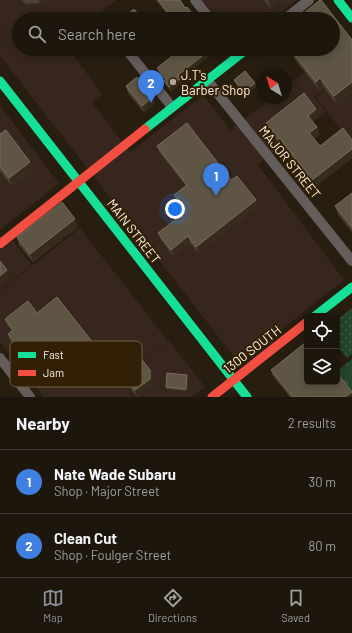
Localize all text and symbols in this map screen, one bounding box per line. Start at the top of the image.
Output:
search box [12,12,340,56]
icon: search [26,23,48,45]
text: Search here [58,25,136,43]
place label: J.T's Barber Shop [181,67,251,98]
north arrow [256,68,292,104]
pin: 2 [138,70,164,103]
marker: J.T's Barber Shop [168,77,178,87]
street label: MAJOR STREET [256,122,324,202]
pin: 1 [203,163,229,196]
street label: MAIN STREET [104,195,164,267]
your location [165,199,185,219]
map controls [304,313,340,385]
button: locate [304,313,340,349]
street label: 1300 SOUTH [220,322,284,376]
legend [10,341,142,387]
text: Fast [43,348,64,361]
button: layers [304,349,340,385]
text: Jam [43,366,64,379]
text: Nearby [16,413,70,433]
text: 2 results [288,415,336,431]
text: Nate Wade Subaru [54,465,176,483]
text: 1 [27,474,31,490]
text: 30 m [309,474,336,490]
text: Shop · Major Street [54,483,160,499]
text: Clean Cut [54,529,117,547]
text: 2 [25,538,33,554]
text: 80 m [309,538,336,554]
text: Shop · Foulger Street [54,547,171,563]
tab: Map [42,587,64,624]
tab: Directions [148,587,197,624]
tab: Saved [281,587,310,624]

